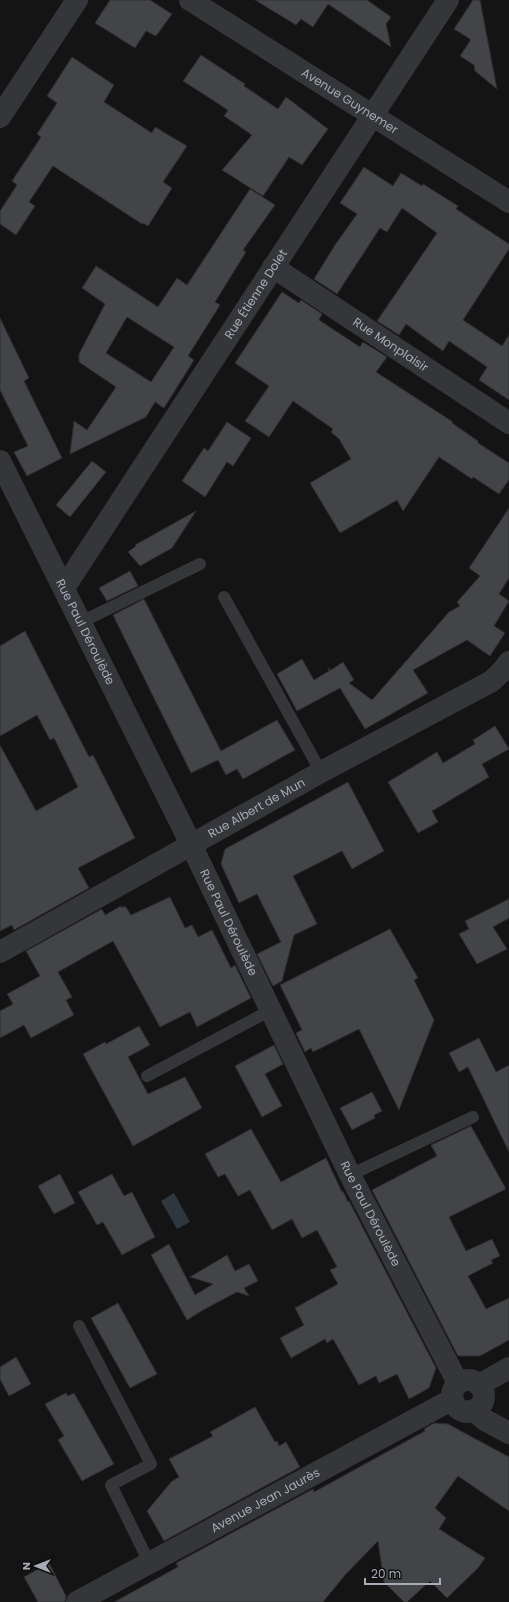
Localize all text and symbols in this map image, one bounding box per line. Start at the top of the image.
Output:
street label: Avenue Guynemer [298,64,402,138]
street label: Rue Étienne Dolet [220,246,291,342]
street label: Rue Monplaisir [350,313,432,376]
street label: Rue Paul Déroulède [52,576,119,688]
street label: Rue Albert de Mun [205,774,308,842]
street label: Rue Paul Déroulède [196,866,262,978]
street label: Rue Paul Déroulède [337,1158,405,1269]
street label: Avenue Jean Jaurès [208,1464,323,1536]
north arrow [16,1546,56,1586]
scale bar [365,1560,440,1586]
text: N [18,1562,34,1570]
text: 20 m [371,1565,401,1582]

